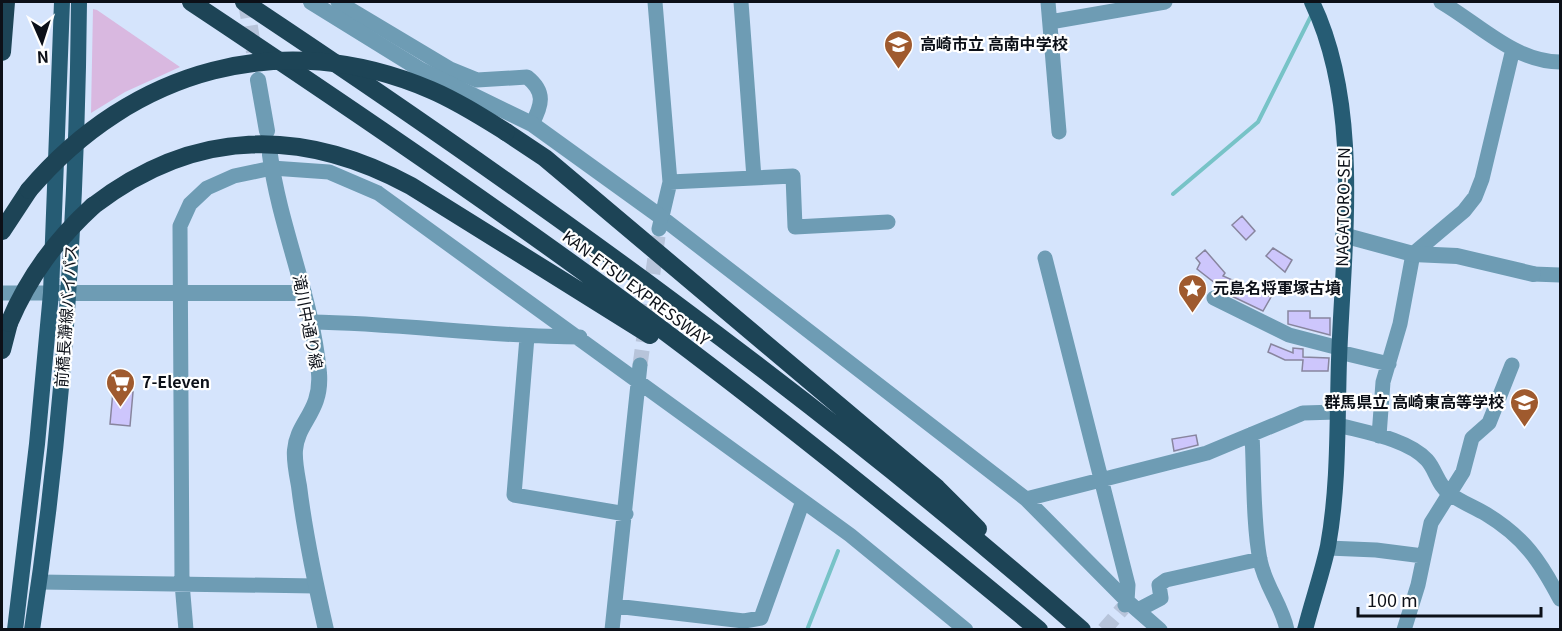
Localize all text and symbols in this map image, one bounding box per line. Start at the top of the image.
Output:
north arrow [12,12,72,72]
school or university icon: 高崎市立 高南中学校 [883,28,915,70]
place label: 高崎市立 高南中学校 [920,31,1068,55]
text: N [36,46,49,70]
street label: NAGATORO-SEN [1329,147,1355,267]
street label: KAN-ETSU EXPRESSWAY [558,224,716,351]
street label: 前橋長瀞線バイパス [48,243,82,388]
street label: 滝川中通り線 [288,272,330,371]
place icon: 元島名将軍塚古墳 [1176,272,1208,314]
place label: 元島名将軍塚古墳 [1213,275,1341,299]
supermarket icon: 7-Eleven [105,366,137,408]
place label: 7-Eleven [142,369,210,393]
school or university icon: 群馬県立 高崎東高等学校 [1509,386,1541,428]
place label: 群馬県立 高崎東高等学校 [1324,389,1504,413]
scale bar [1358,580,1541,618]
text: 100 m [1367,586,1418,612]

